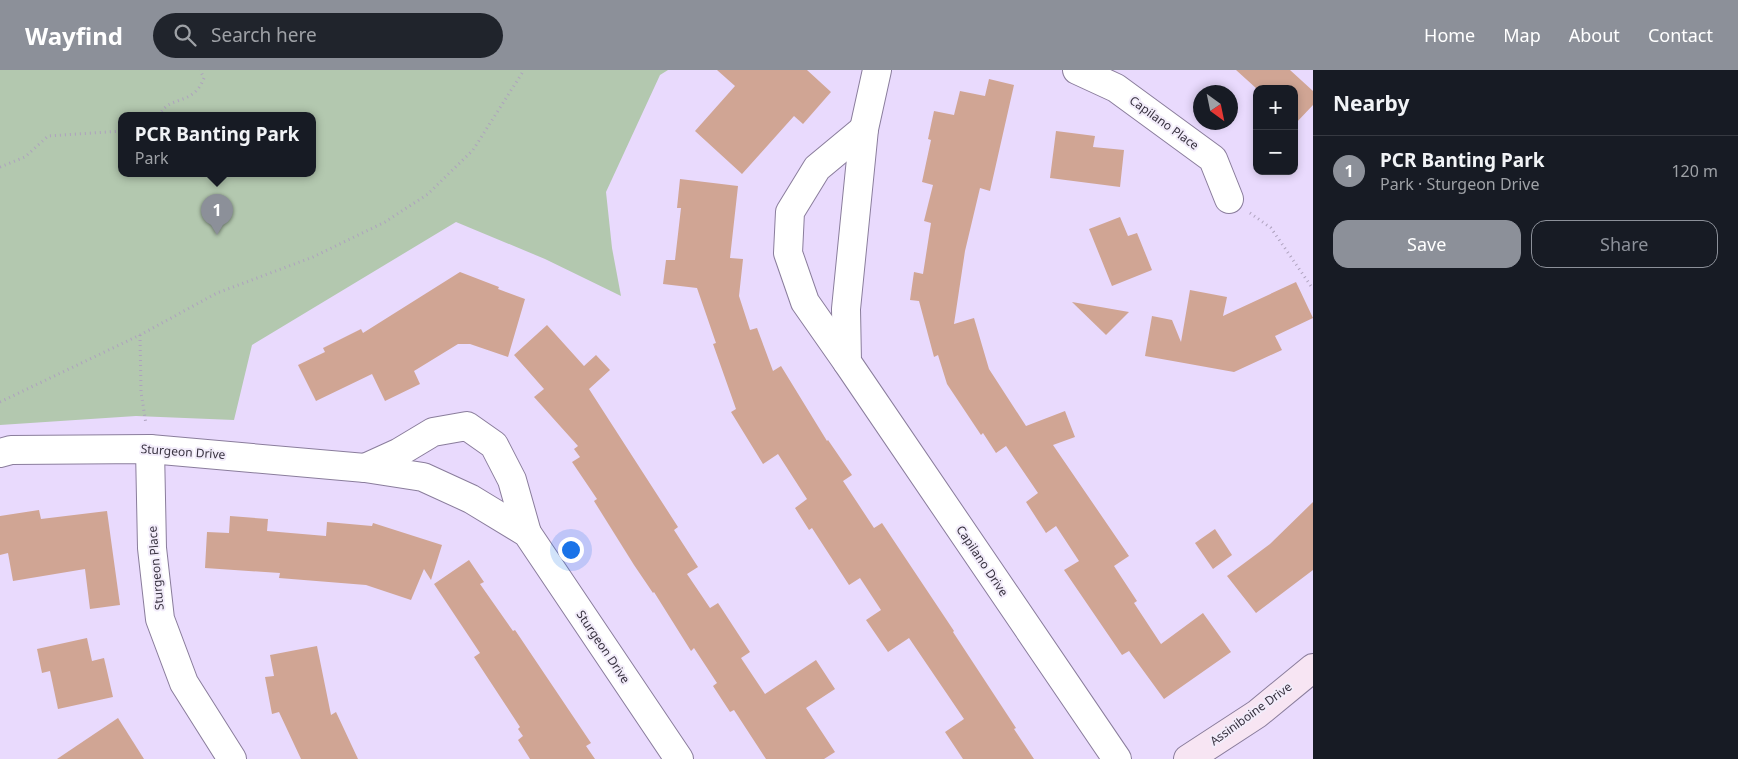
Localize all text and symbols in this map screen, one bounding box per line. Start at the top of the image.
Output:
search box [153,13,503,58]
text: Wayfind [25,19,123,52]
icon: search [171,21,199,49]
text: Search here [211,22,317,48]
text: Home [1424,23,1475,47]
text: Map [1503,23,1541,47]
text: About [1569,23,1620,47]
text: Contact [1648,23,1713,47]
north arrow [1193,85,1238,130]
map controls [1253,85,1298,175]
button: + [1253,85,1298,130]
text: Nearby [1333,89,1409,117]
street label: Capilano Place [1126,92,1203,154]
popup [118,112,316,177]
text: PCR Banting Park [135,121,299,147]
button: − [1253,130,1298,175]
text: Park [135,147,169,169]
text: PCR Banting Park [1380,147,1544,173]
text: 1 [1344,160,1354,182]
text: 120 m [1671,160,1718,182]
text: Park · Sturgeon Drive [1380,173,1539,195]
pin: 1 [201,194,233,235]
button: Save [1333,220,1521,268]
button: Share [1531,220,1718,268]
street label: Sturgeon Drive [140,440,226,463]
street label: Capilano Drive [952,522,1013,600]
street label: Sturgeon Place [143,525,168,611]
your location [558,537,584,563]
street label: Sturgeon Drive [573,607,634,687]
street label: Assiniboine Drive [1206,678,1295,749]

